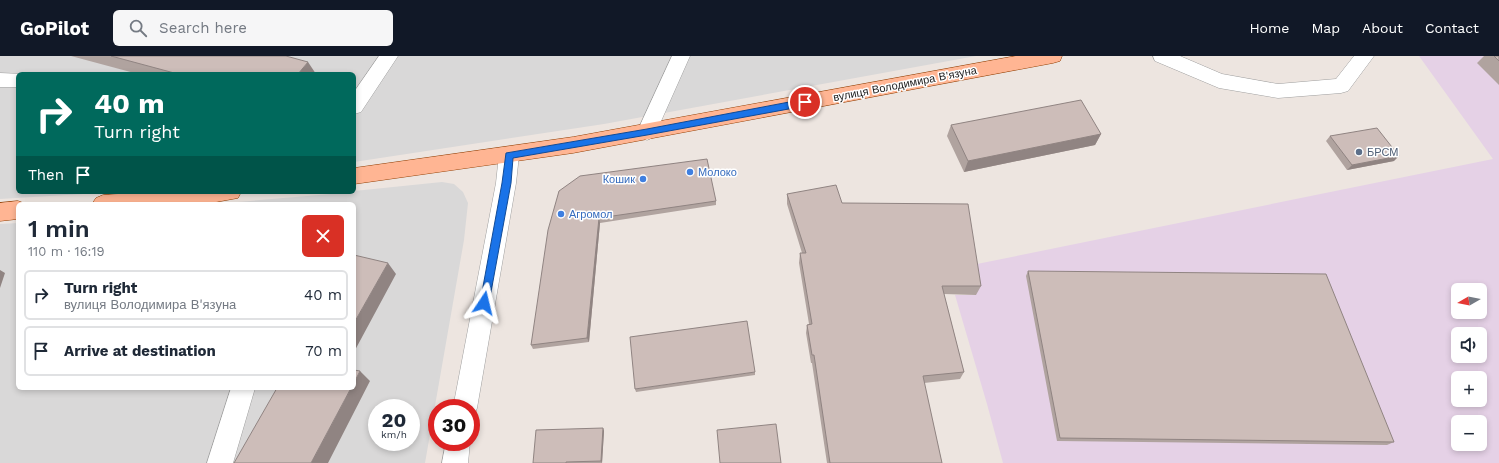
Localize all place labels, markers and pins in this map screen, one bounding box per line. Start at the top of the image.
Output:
pin [788,85,822,119]
place label: БРСМ [1367,146,1398,159]
marker: БРСМ [1354,147,1364,157]
place label: Молоко [698,166,737,179]
marker: Молоко [685,167,695,177]
place label: Кошик [603,173,635,186]
marker: Кошик [638,174,648,184]
place label: Агромол [569,208,612,221]
marker: Агромол [556,209,566,219]

